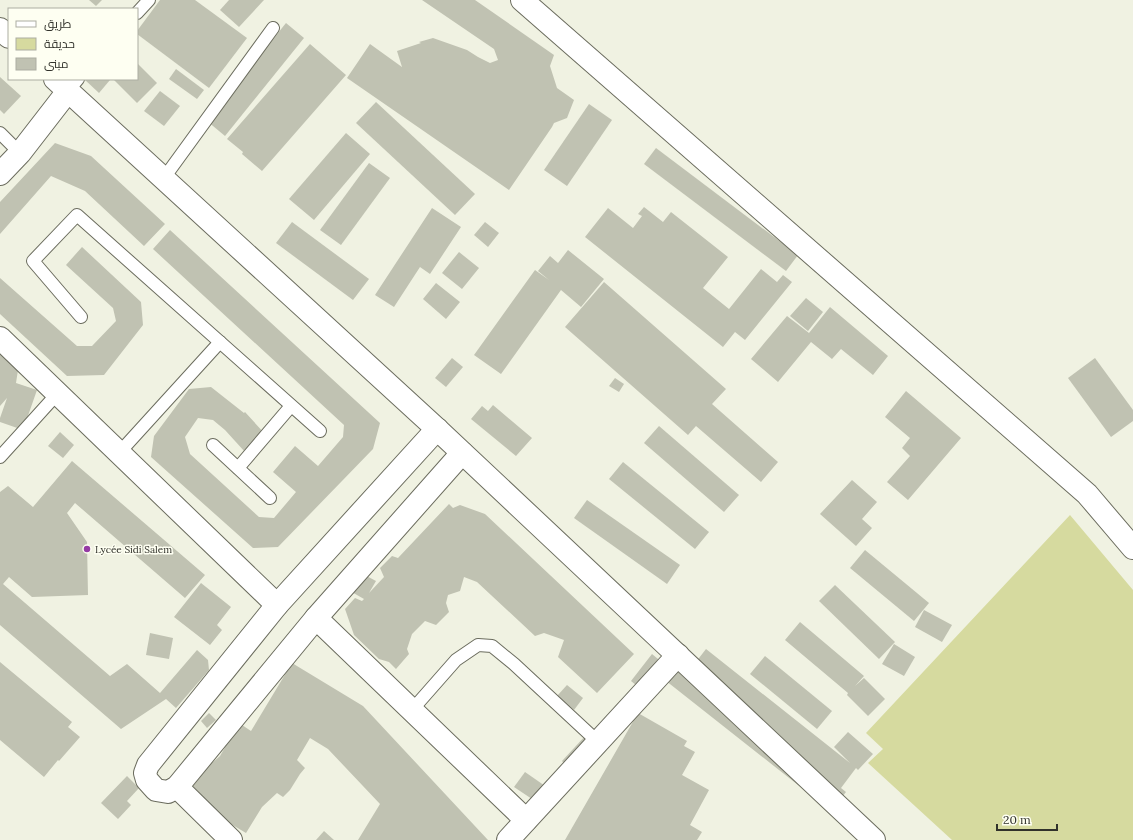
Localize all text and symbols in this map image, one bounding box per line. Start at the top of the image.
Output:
legend [8,8,138,80]
text: طريق [44,16,72,31]
text: حديقة [44,36,75,51]
text: مبنى [44,56,69,71]
place label: Lycée Sidi Salem [95,543,172,556]
marker: Lycée Sidi Salem [82,544,92,554]
scale bar [997,806,1057,832]
text: 20 m [1003,812,1031,827]

